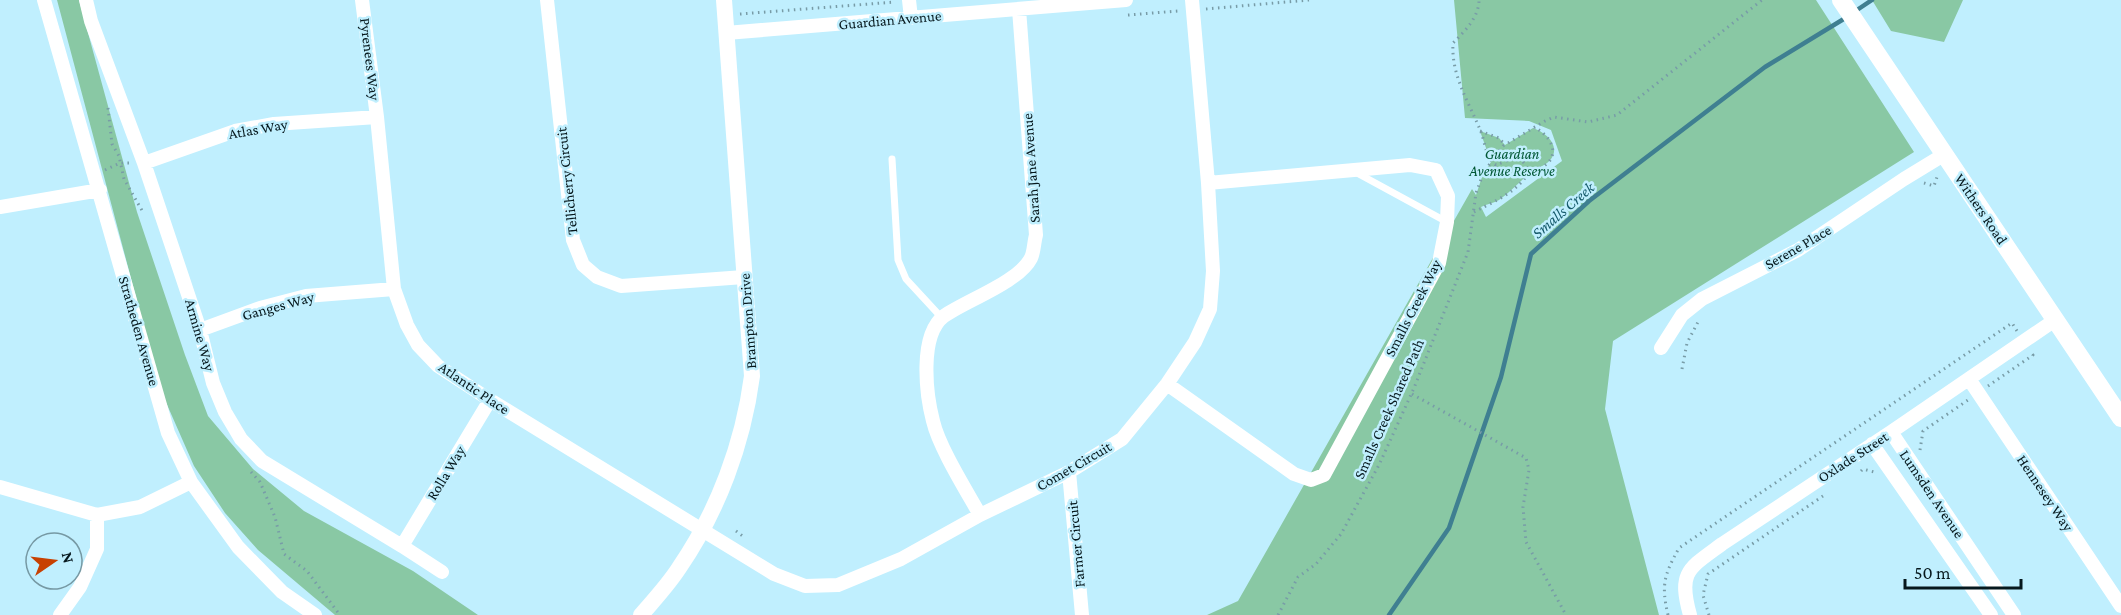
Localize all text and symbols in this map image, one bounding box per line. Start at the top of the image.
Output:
street label: Guardian Avenue [838,7,943,32]
street label: Pyrenees Way [356,17,383,101]
street label: Sarah Jane Avenue [1019,112,1044,223]
street label: Atlas Way [227,116,289,143]
street label: Tellicherry Circuit [553,125,582,236]
park label: Guardian Avenue Reserve [1468,146,1555,179]
street label: Withers Road [1952,171,2010,247]
water label: Smalls Creek [1529,178,1598,241]
street label: Serene Place [1762,221,1834,272]
street label: Smalls Creek Way [1382,257,1445,360]
street label: Brampton Drive [737,272,760,369]
street label: Stratheden Avenue [116,274,162,388]
street label: Ganges Way [240,289,316,324]
street label: Armine Way [181,297,218,373]
street label: Smalls Creek Shared Path [1351,337,1427,481]
street label: Atlantic Place [436,359,513,418]
street label: Oxlade Street [1815,428,1892,486]
street label: Comet Circuit [1034,438,1115,494]
street label: Rolla Way [424,443,469,503]
street label: Lumsden Avenue [1897,447,1968,541]
street label: Hennesey Way [2013,452,2076,535]
street label: Farmer Circuit [1064,499,1088,588]
north arrow [24,531,84,591]
text: N [59,550,78,565]
scale bar [1905,552,2020,590]
text: 50 m [1914,563,1951,583]

